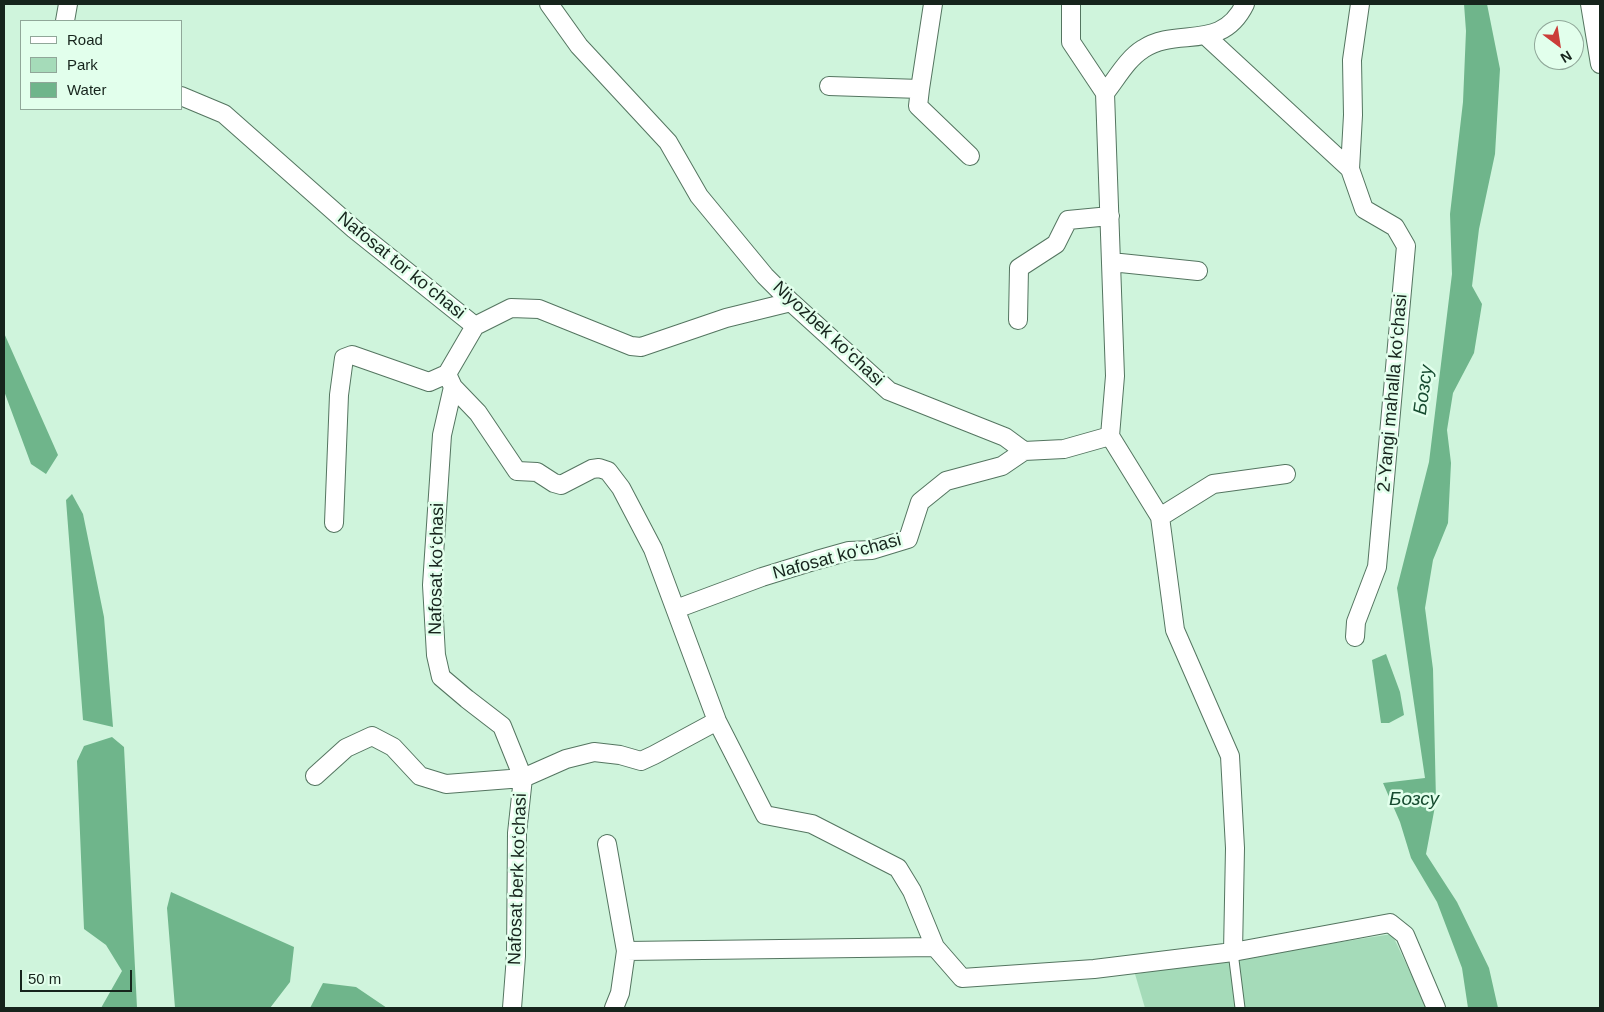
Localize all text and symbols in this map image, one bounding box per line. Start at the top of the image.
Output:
legend [20,20,182,110]
north arrow [1534,20,1584,70]
text: Road [67,31,103,48]
text: N [1558,48,1575,66]
text: Park [67,56,98,73]
text: Water [67,81,106,98]
street label: Nafosat tor ko‘chasi [333,208,469,324]
street label: Niyozbek ko‘chasi [768,277,888,391]
street label: 2-Yangi mahalla ko‘chasi [1374,293,1412,493]
water label: Бозсу [1409,364,1439,416]
street label: Nafosat ko‘chasi [425,503,449,635]
street label: Nafosat ko‘chasi [770,529,904,585]
water label: Бозсу [1389,789,1439,811]
street label: Nafosat berk ko‘chasi [504,793,532,965]
scale bar [22,960,135,992]
text: 50 m [28,970,61,987]

